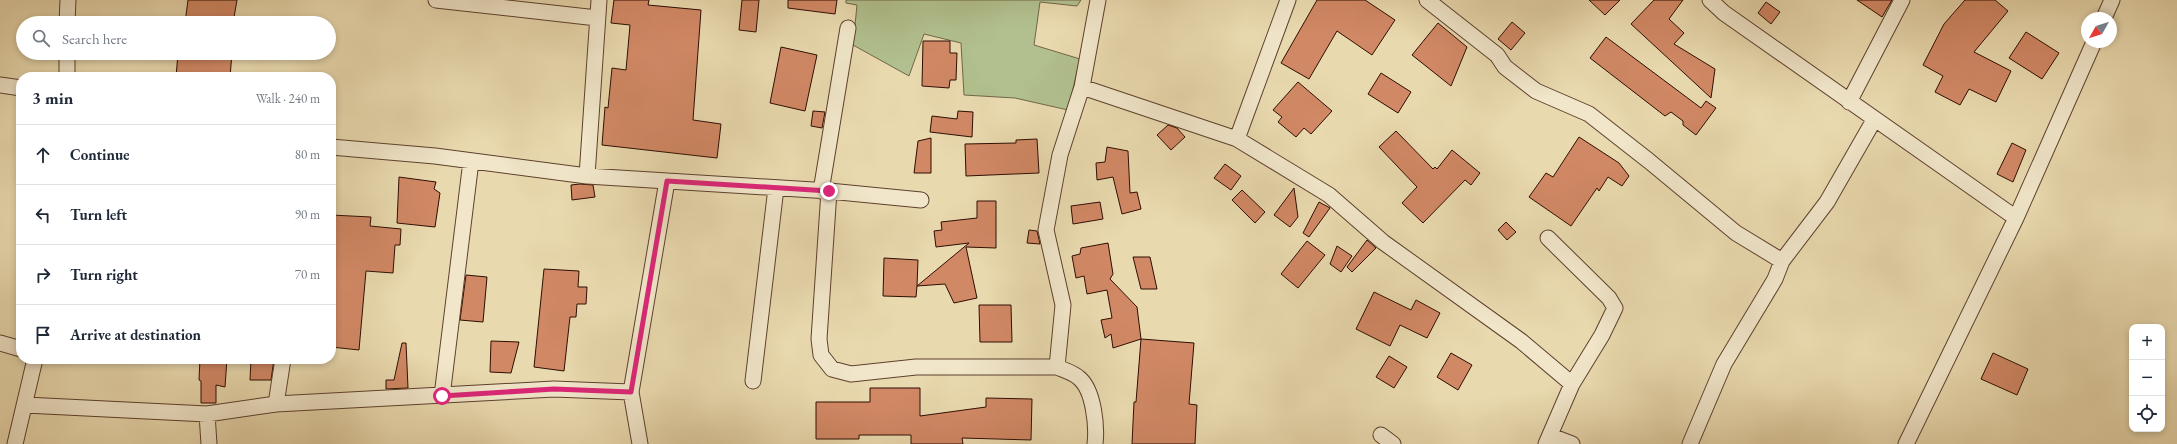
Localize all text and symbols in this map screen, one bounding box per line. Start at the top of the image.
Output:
north arrow [2081,12,2117,48]
search box [16,16,336,60]
icon: search [30,27,52,49]
text: Search here [62,29,127,48]
text: 3 min [32,87,73,109]
text: Walk · 240 m [256,90,320,107]
icon: ahead [32,144,54,166]
text: Continue [70,145,130,164]
text: 80 m [295,146,320,163]
route end [820,182,838,200]
icon: left [32,204,54,226]
text: Turn left [70,205,127,224]
text: 90 m [295,206,320,223]
icon: right [32,264,54,286]
text: Turn right [70,265,138,284]
text: 70 m [295,266,320,283]
icon: arrive [32,324,54,346]
map controls [2129,324,2165,432]
button: + [2129,324,2165,360]
text: Arrive at destination [70,325,201,344]
button: − [2129,360,2165,396]
route start [433,387,451,405]
button: locate [2129,396,2165,432]

